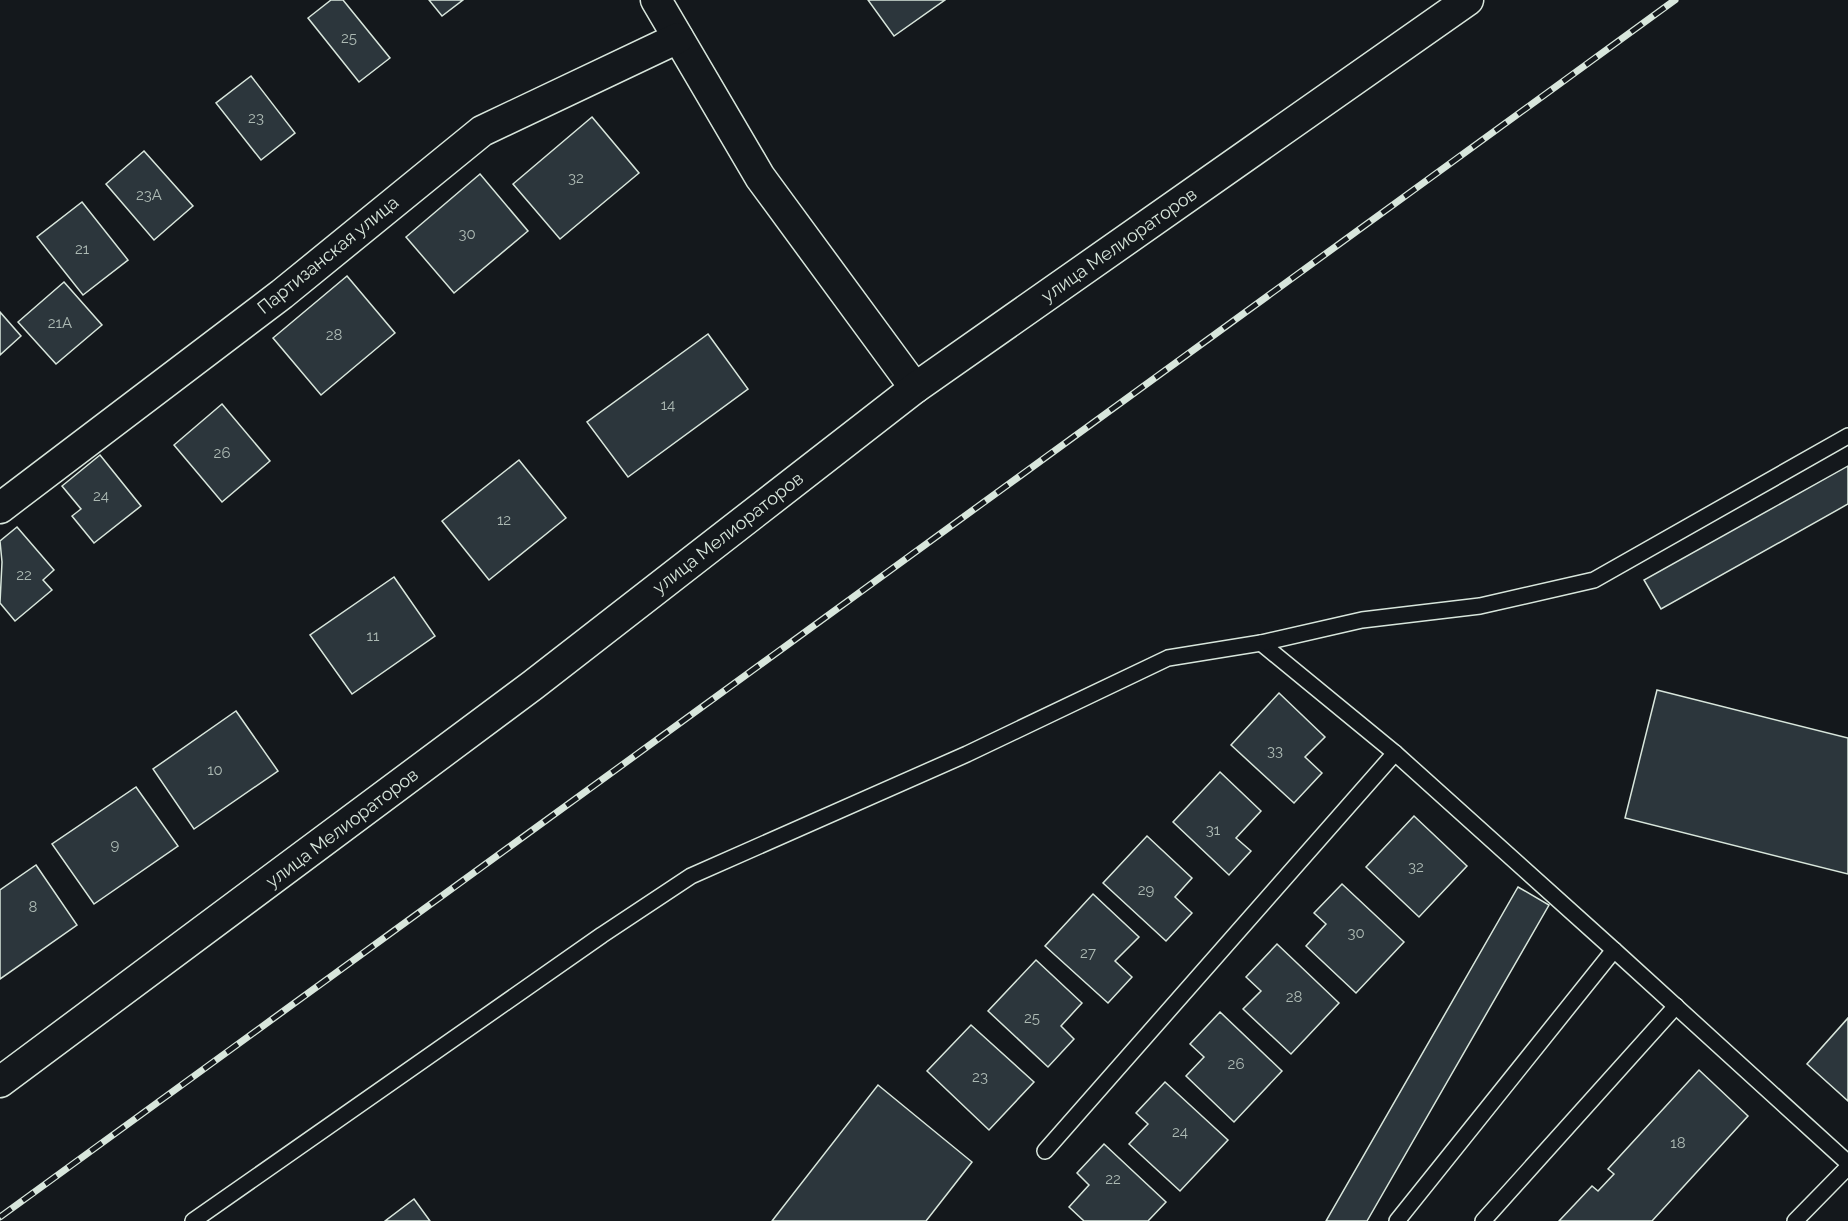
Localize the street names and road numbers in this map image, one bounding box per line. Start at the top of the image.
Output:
street label: улица Мелиораторов [1037,183,1200,306]
street label: Партизанская улица [253,191,402,318]
street label: улица Мелиораторов [648,467,807,598]
street label: улица Мелиораторов [262,764,422,892]

